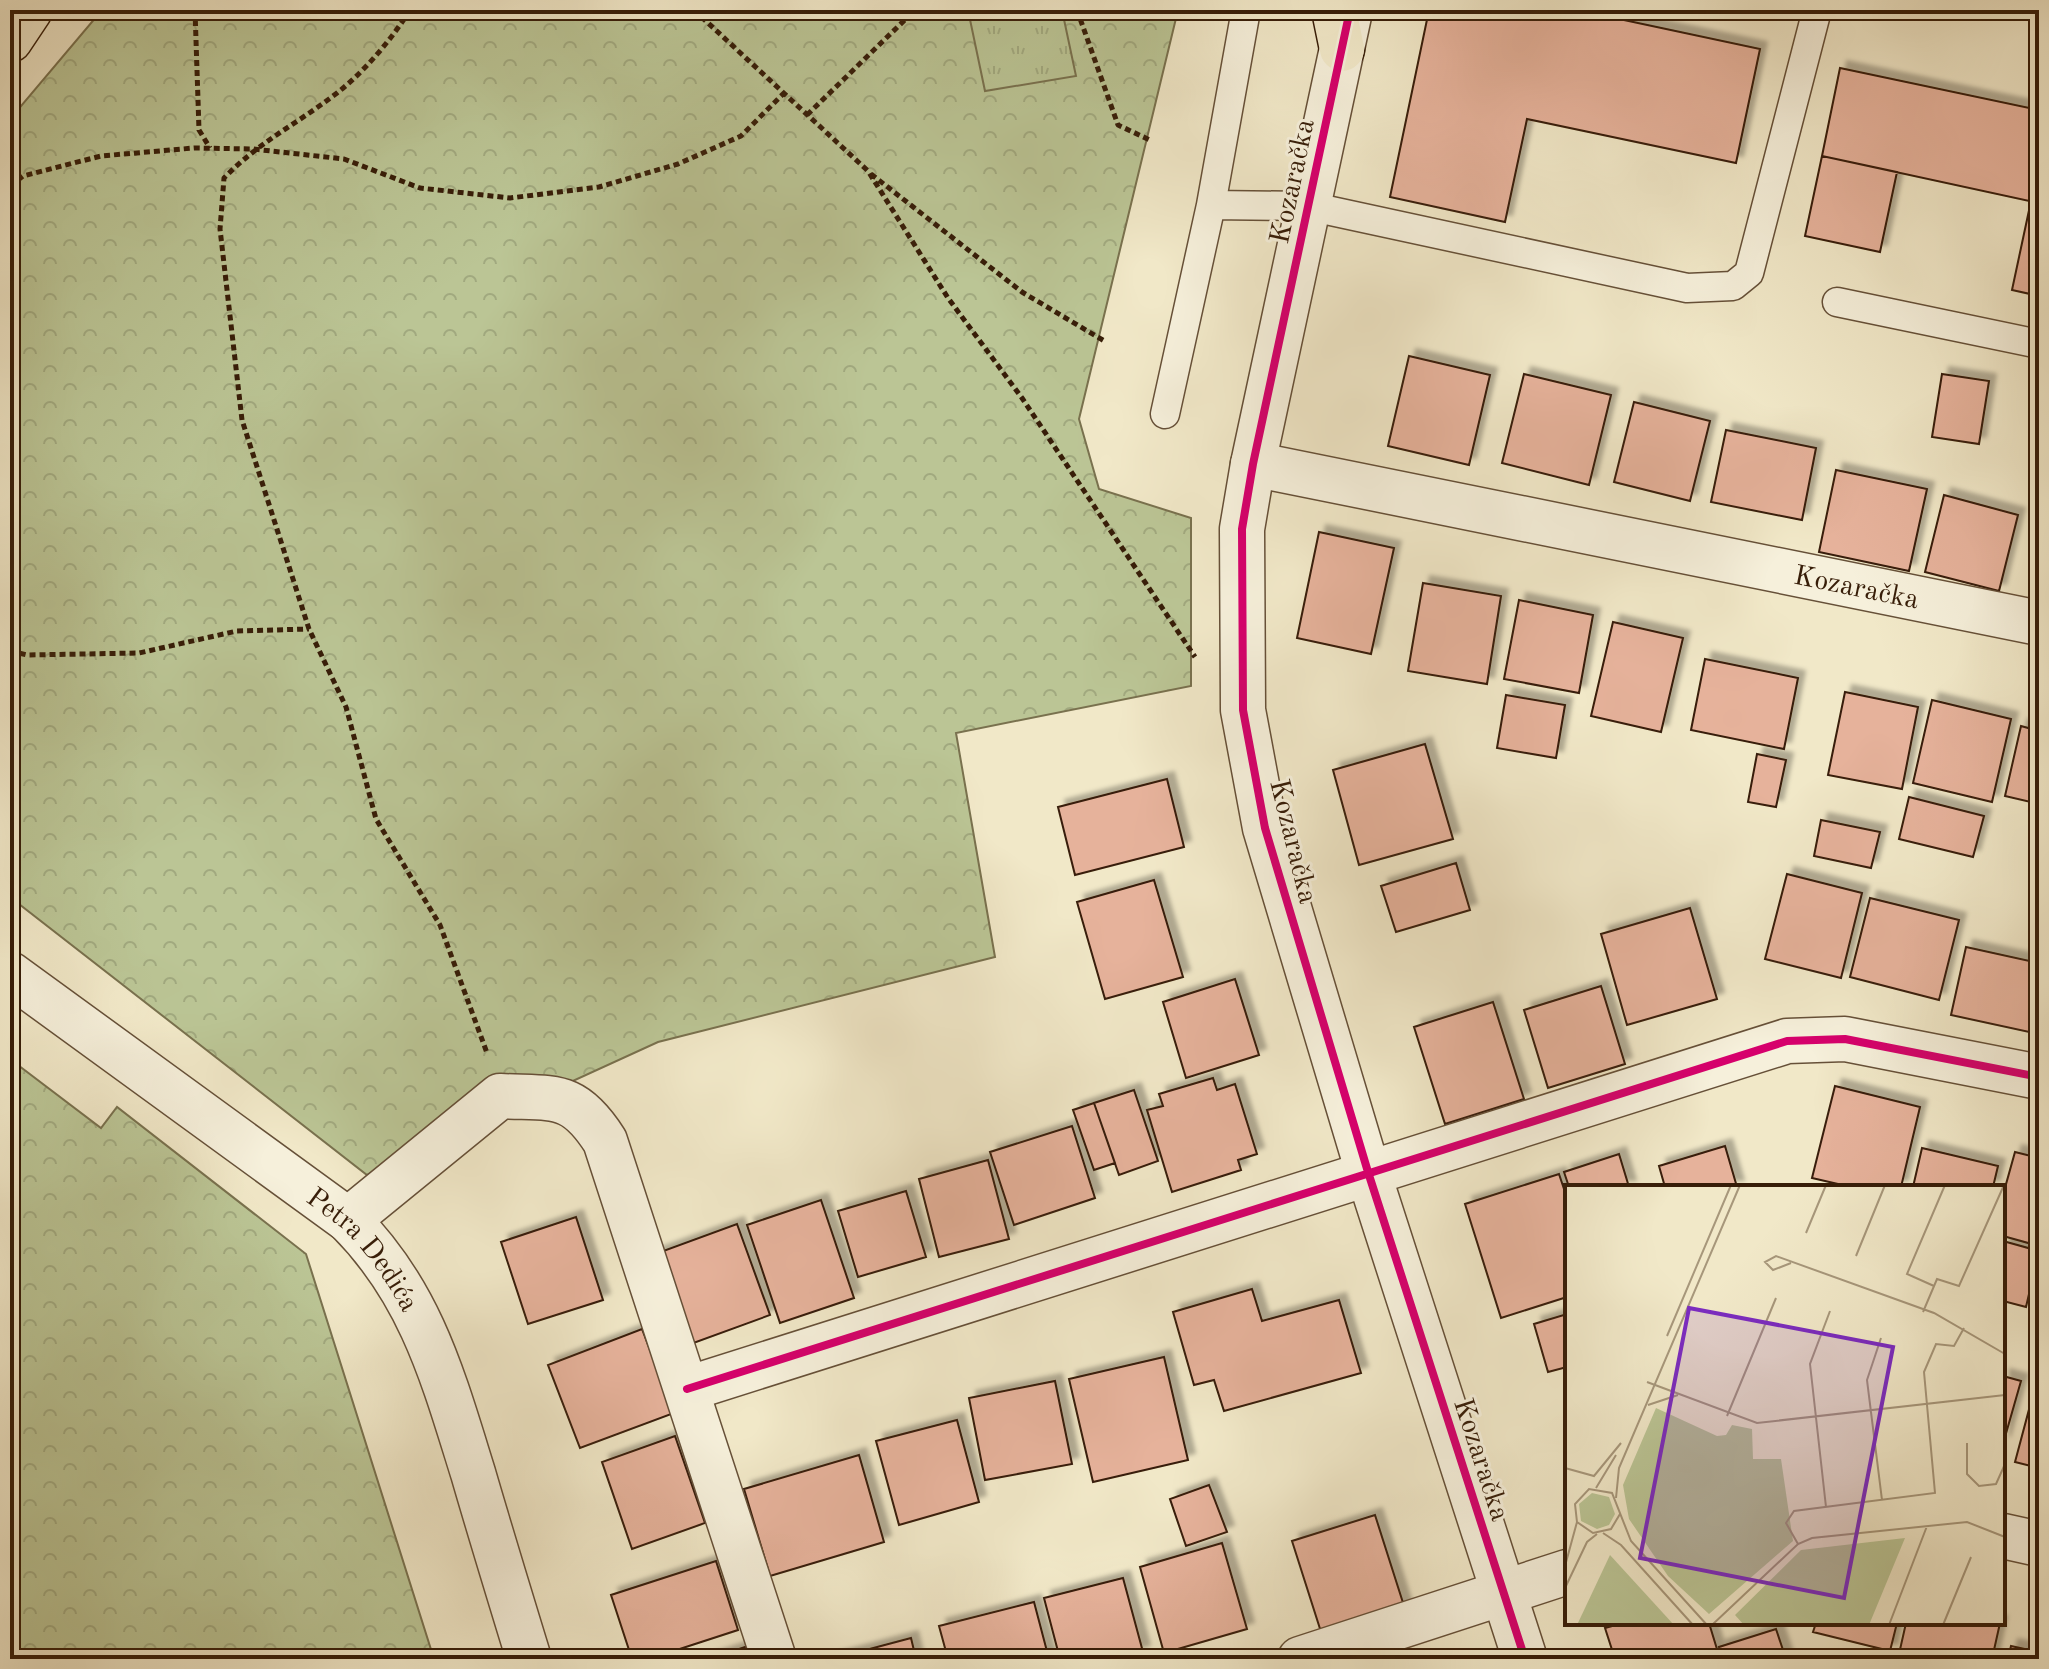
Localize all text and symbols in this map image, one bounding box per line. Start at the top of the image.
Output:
street label: Kozaračka [1267,116,1321,247]
street label: Kozaračka [1791,563,1921,615]
street label: Kozaračka [1263,777,1321,907]
street label: Petra Dedića [301,1184,422,1317]
inset map [1565,1185,2005,1625]
street label: Kozaračka [1447,1395,1513,1525]

